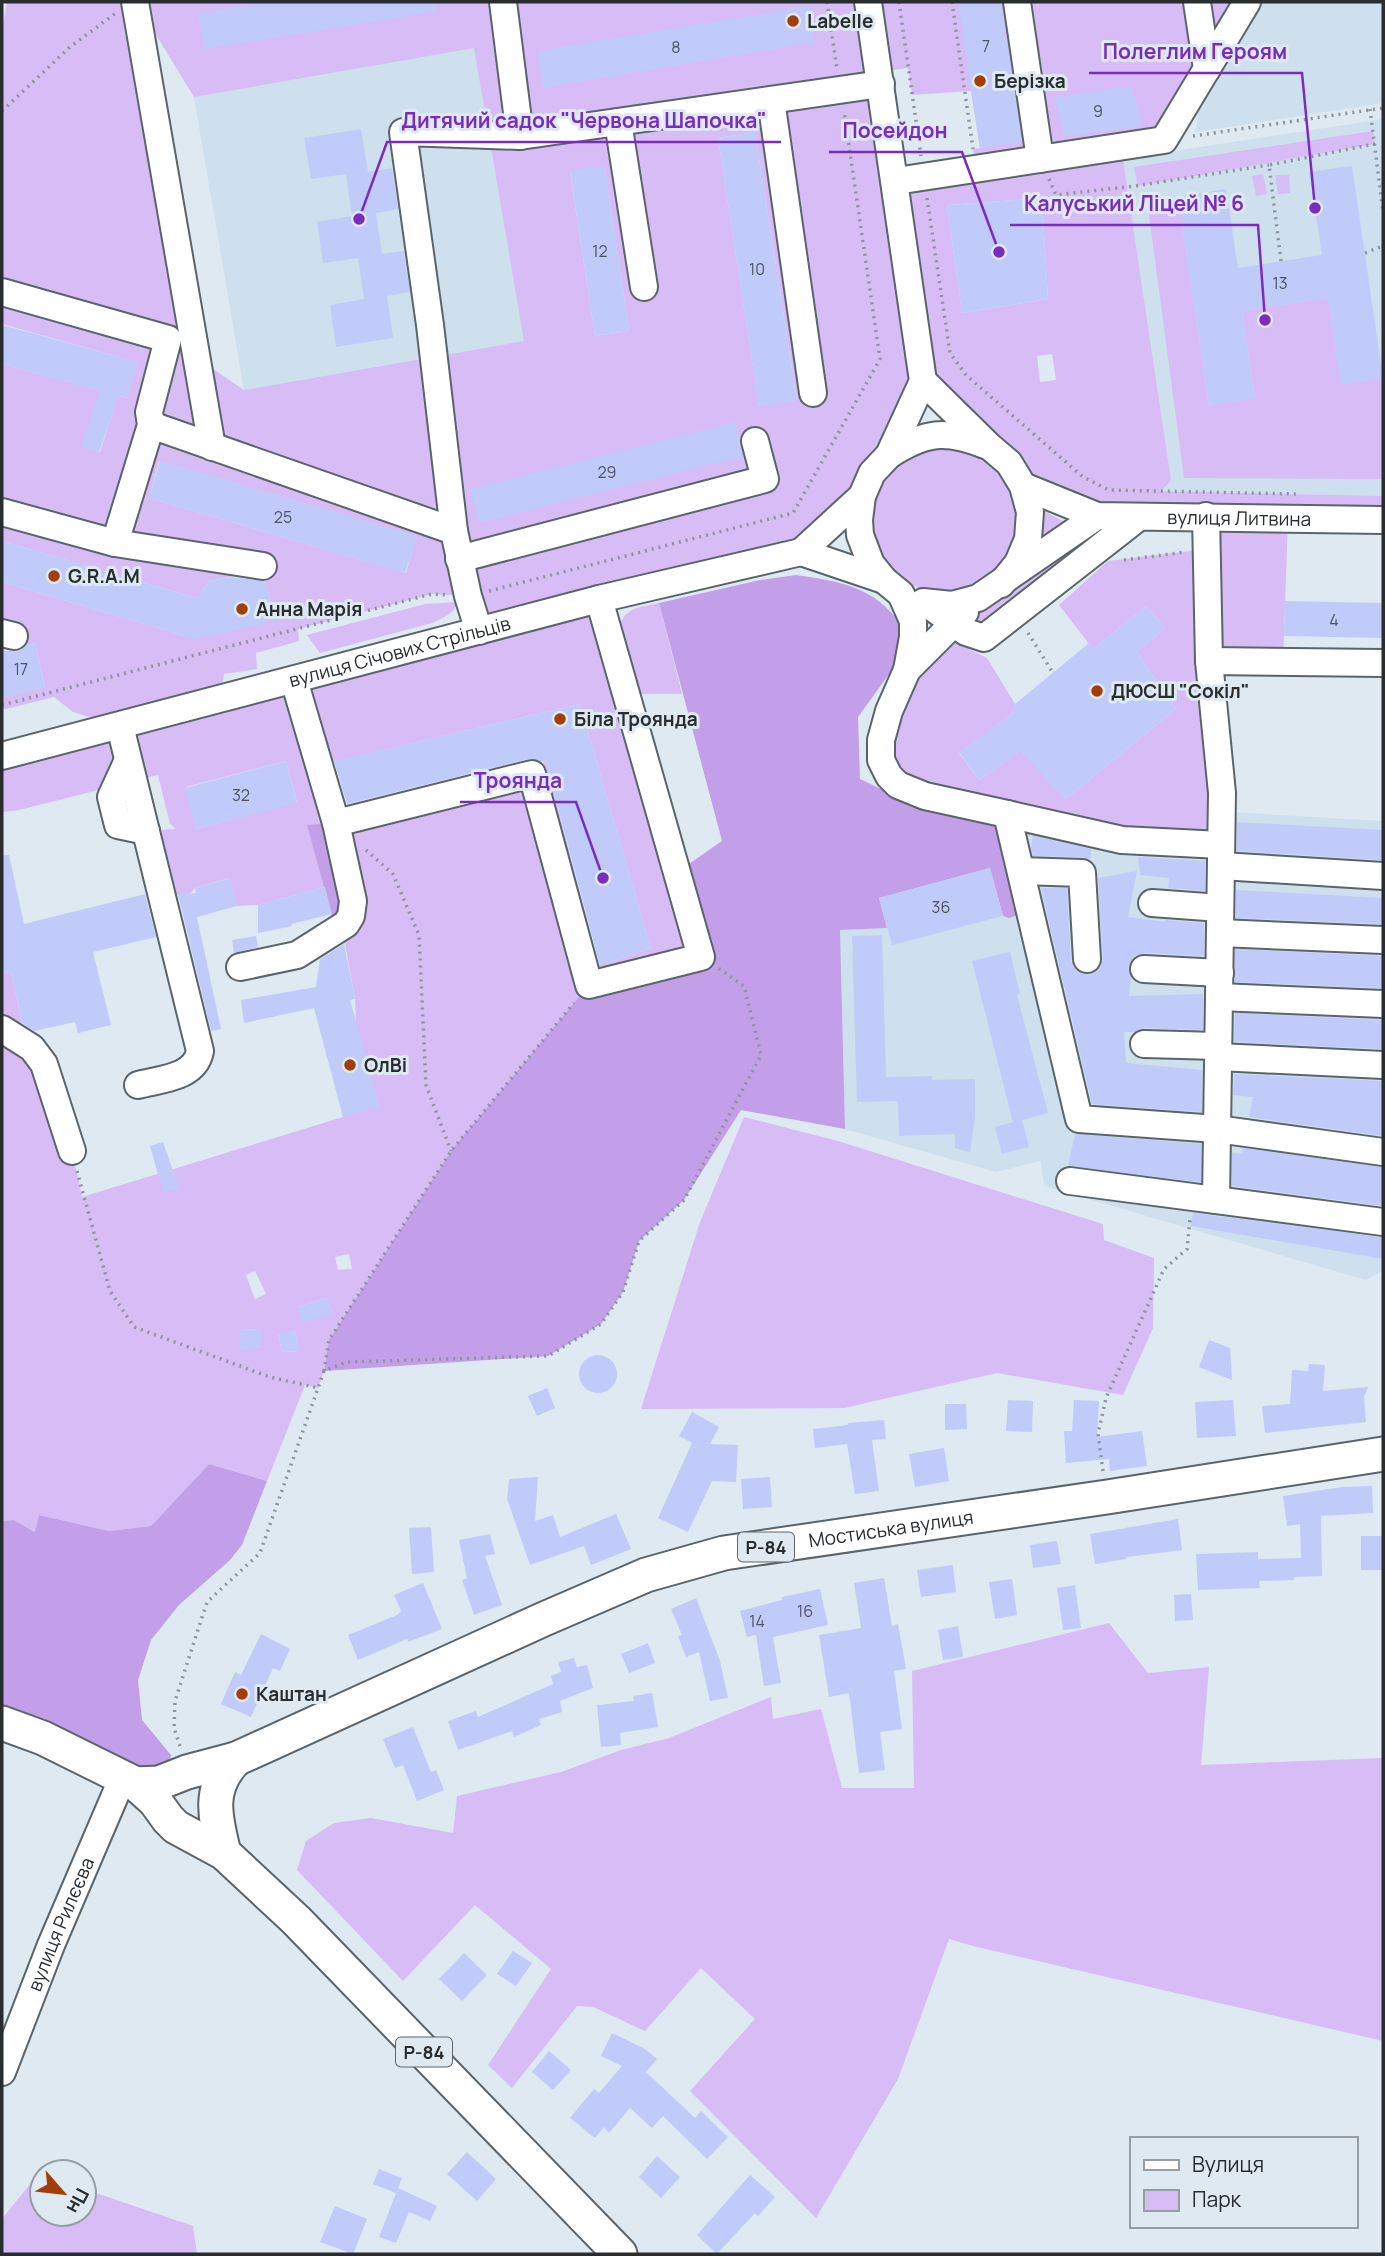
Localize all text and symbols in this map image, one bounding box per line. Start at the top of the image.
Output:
place label: Labelle [807,8,873,34]
marker: Labelle [785,13,801,29]
callout: Полеглим Героям [1089,31,1302,73]
house number: 7 [982,35,990,57]
house number: 8 [671,36,681,58]
text: Полеглим Героям [1103,37,1287,65]
place label: Берізка [994,68,1066,94]
marker: Берізка [972,73,988,89]
callout: Дитячий садок "Червона Шапочка" [387,100,781,142]
house number: 9 [1093,100,1103,122]
text: Дитячий садок "Червона Шапочка" [401,106,767,134]
callout: Посейдон [829,110,962,152]
text: Посейдон [842,116,948,144]
callout: Калуський Ліцей № 6 [1010,183,1258,225]
text: Калуський Ліцей № 6 [1024,189,1244,217]
house number: 12 [592,240,608,262]
house number: 10 [749,258,765,280]
house number: 13 [1272,272,1288,294]
house number: 29 [597,461,617,483]
street label: вулиця Литвина [1167,504,1311,532]
house number: 25 [274,506,292,528]
place label: G.R.A.M [68,563,140,589]
marker: G.R.A.M [46,568,62,584]
place label: Анна Марія [256,596,362,622]
marker: Анна Марія [234,601,250,617]
house number: 4 [1329,609,1339,631]
street label: вулиця Січових Стрільців [286,610,513,693]
house number: 17 [14,658,28,680]
place label: ДЮСШ "Сокіл" [1111,678,1250,704]
marker: ДЮСШ "Сокіл" [1089,683,1105,699]
place label: Біла Троянда [574,706,698,732]
marker: Біла Троянда [552,711,568,727]
callout: Троянда [460,760,576,802]
text: Троянда [474,766,562,794]
house number: 32 [232,784,250,806]
house number: 36 [932,896,950,918]
place label: ОлВі [364,1052,407,1078]
marker: ОлВі [342,1057,358,1073]
street label: Мостиська вулиця [807,1504,975,1553]
road number: Р-84 [738,1532,794,1562]
house number: 16 [797,1600,813,1622]
house number: 14 [749,1610,765,1632]
place label: Каштан [256,1681,327,1707]
marker: Каштан [234,1686,250,1702]
street label: вулиця Рилєєва [21,1853,100,1995]
road number: Р-84 [396,2038,452,2066]
legend [1130,2137,1357,2228]
text: Вулиця [1192,2150,1264,2178]
north arrow [28,2158,98,2228]
text: Пн [61,2184,95,2218]
text: Парк [1192,2185,1242,2213]

